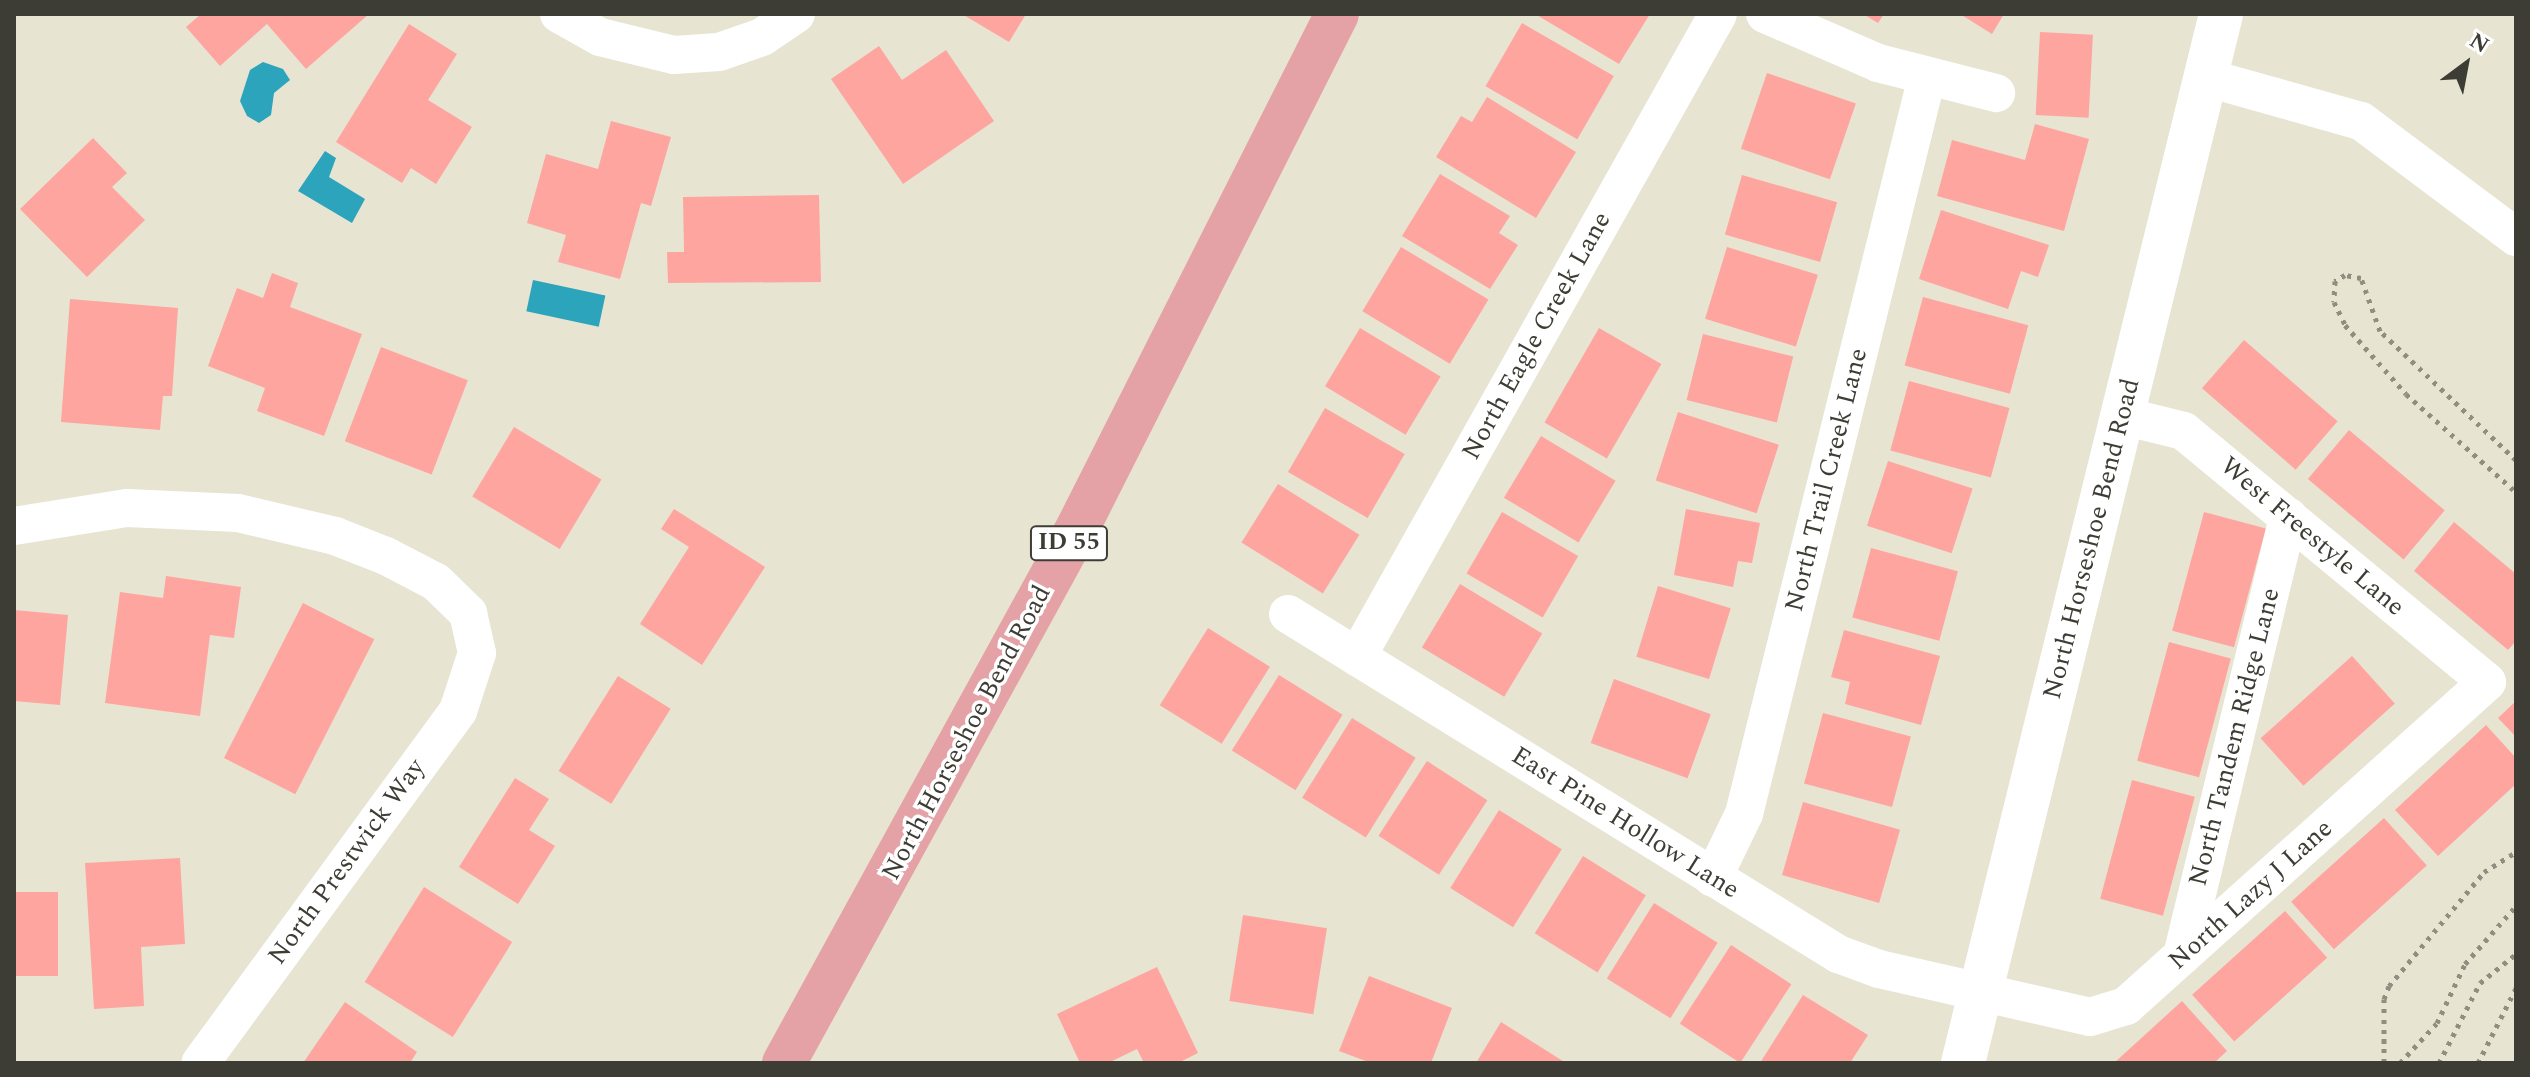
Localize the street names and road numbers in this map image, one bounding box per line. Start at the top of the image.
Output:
street label: North Eagle Creek Lane [1456,207,1618,465]
street label: North Trail Creek Lane [1779,345,1875,615]
street label: North Horseshoe Bend Road [2037,375,2147,703]
street label: West Freestyle Lane [2213,451,2411,623]
road number: ID 55 [1029,523,1109,563]
street label: North Horseshoe Bend Road [876,580,1058,886]
street label: North Tandem Ridge Lane [2183,585,2287,889]
street label: East Pine Hollow Lane [1505,740,1745,906]
street label: North Prestwick Way [262,753,432,971]
street label: North Lazy J Lane [2163,813,2339,977]

